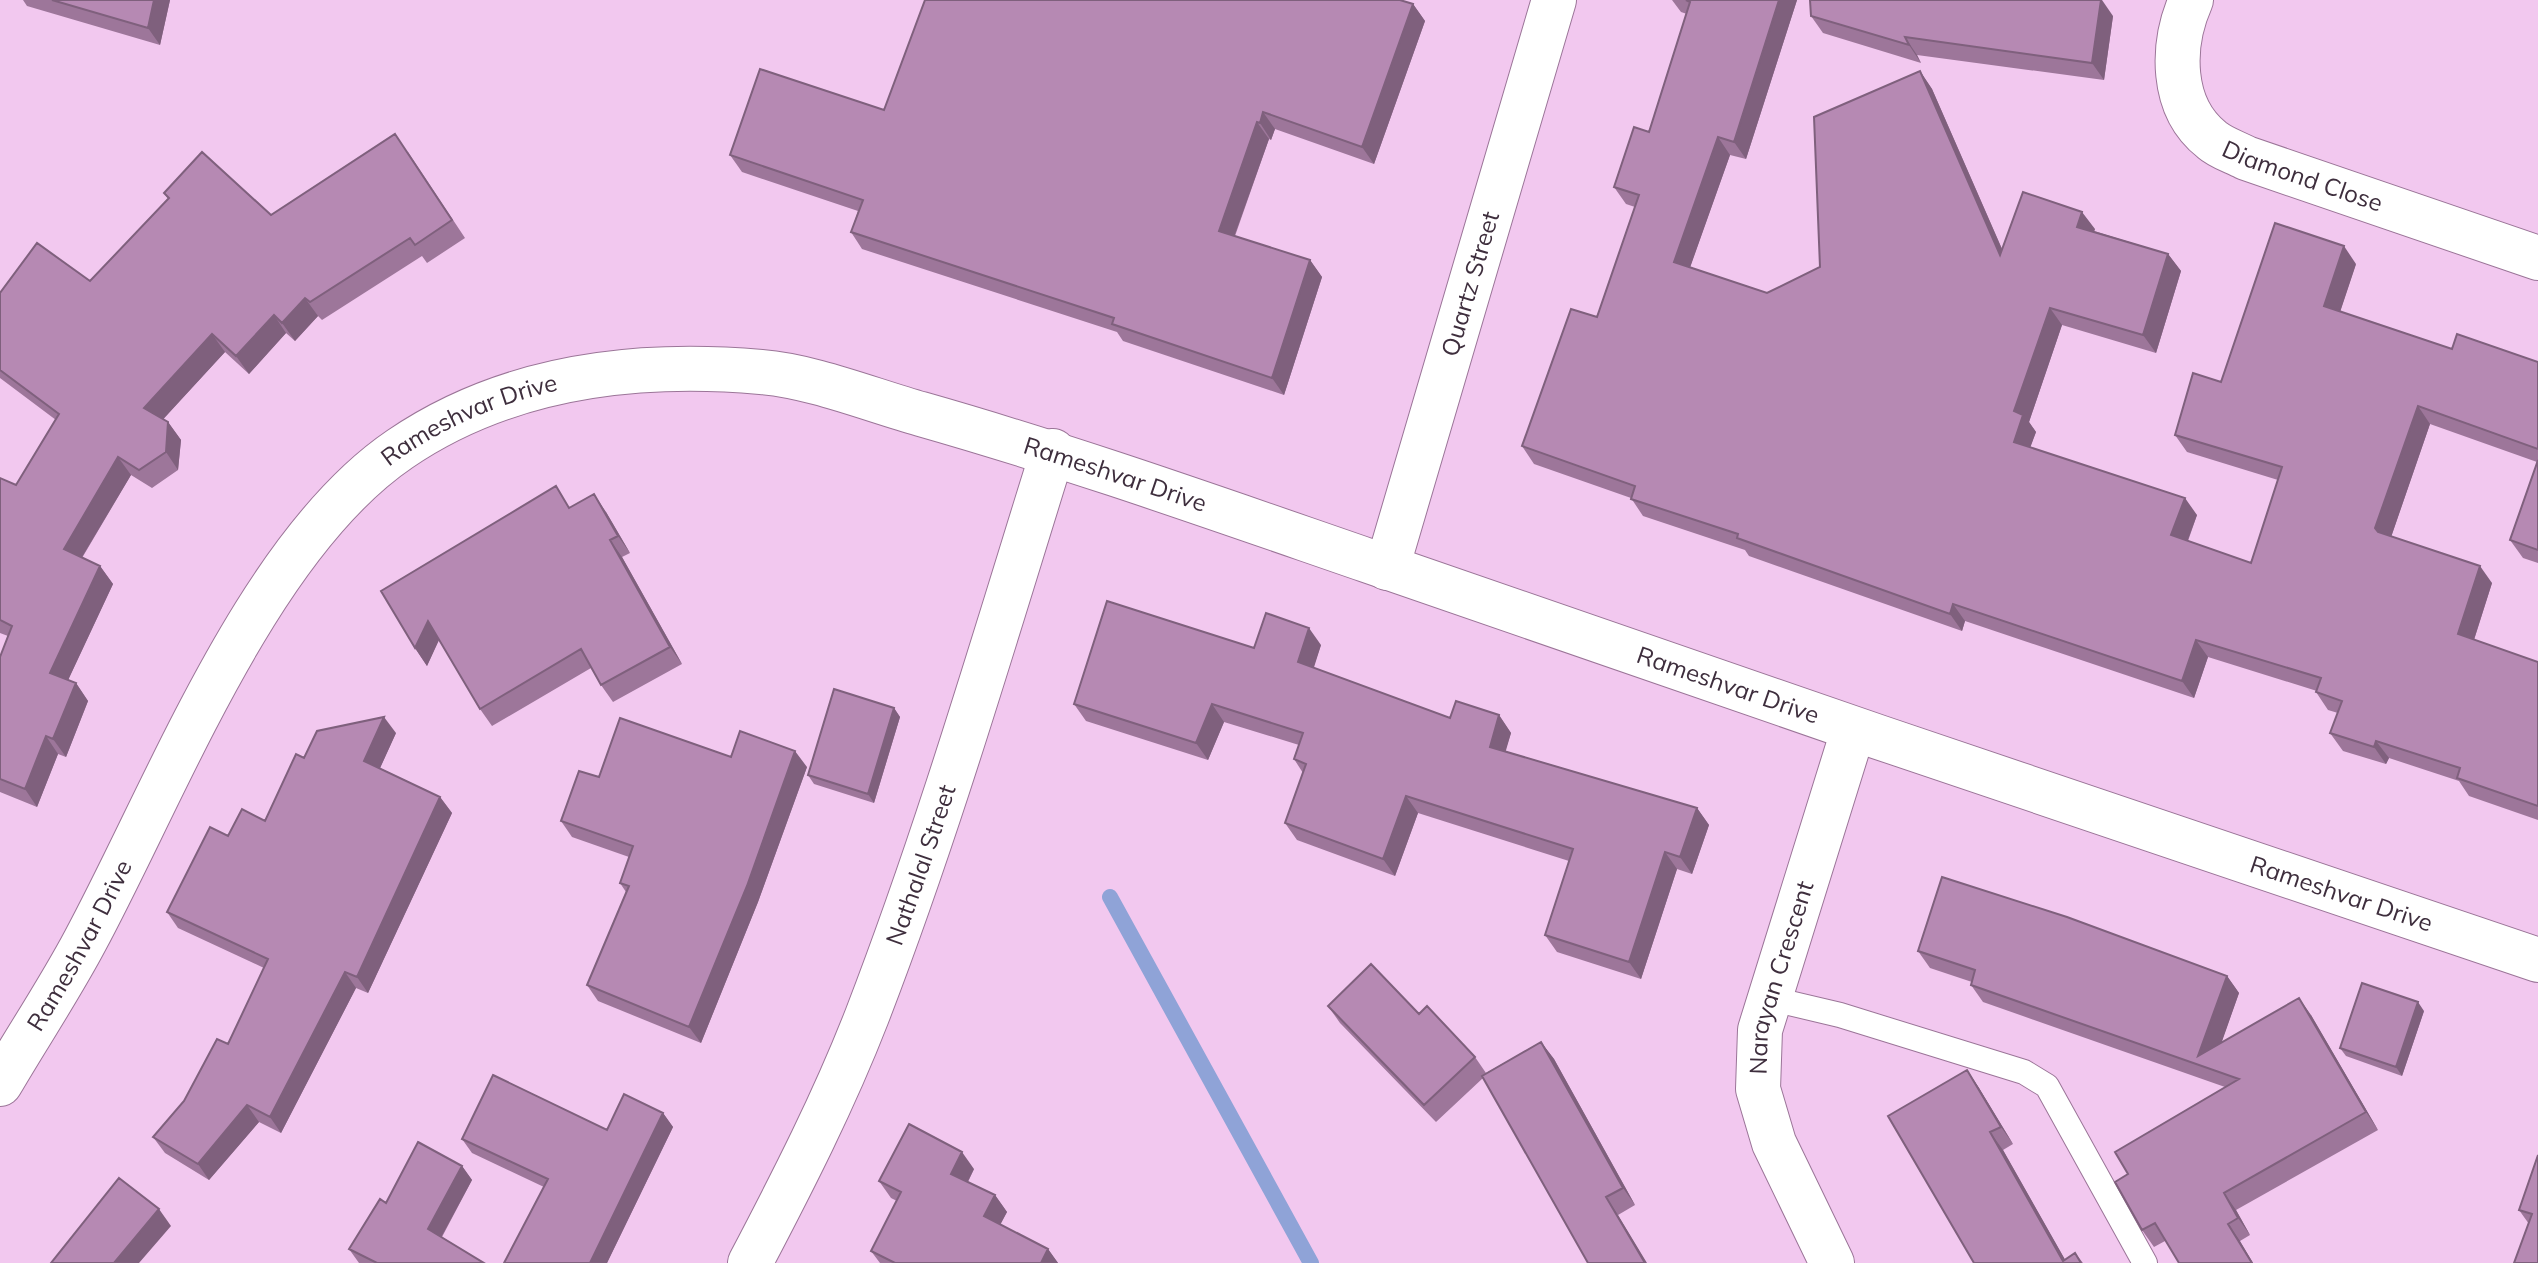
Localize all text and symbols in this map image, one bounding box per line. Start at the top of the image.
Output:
street label: Diamond Close [2218,133,2387,218]
street label: Quartz Street [1434,208,1505,360]
street label: Rameshvar Drive [375,367,560,472]
street label: Rameshvar Drive [1020,430,1211,518]
street label: Rameshvar Drive [1633,639,1823,730]
street label: Nathalal Street [879,781,962,949]
street label: Rameshvar Drive [2246,848,2437,938]
street label: Rameshvar Drive [20,855,138,1036]
street label: Narayan Crescent [1743,877,1819,1075]

